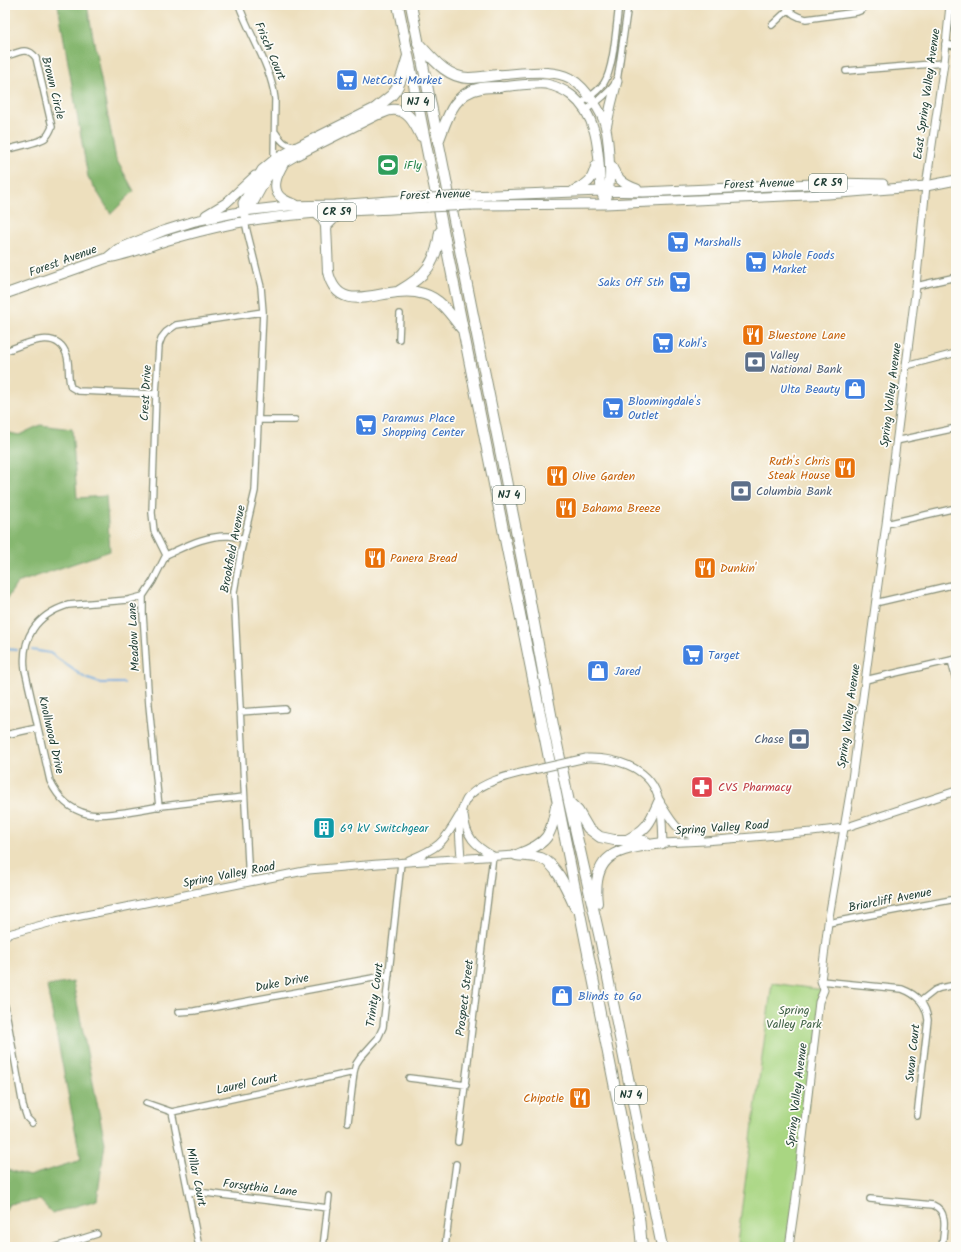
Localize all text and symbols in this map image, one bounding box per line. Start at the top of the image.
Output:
street label: Frisch Court [249,19,291,83]
street label: East Spring Valley Avenue [908,27,946,161]
street label: Brown Circle [36,55,70,122]
supermarket icon: NetCost Market [334,67,360,93]
place label: NetCost Market [362,71,442,90]
road number: NJ 4 [402,93,434,111]
sports icon: iFly [375,152,401,178]
place label: iFly [404,156,422,175]
street label: Forest Avenue [723,173,795,195]
road number: CR 59 [809,174,847,192]
street label: Forest Avenue [399,184,471,206]
road number: CR 59 [318,203,356,221]
supermarket icon: Marshalls [665,229,691,255]
place label: Marshalls [694,233,741,252]
street label: Forest Avenue [26,240,100,282]
place label: Whole Foods Market [772,246,835,279]
supermarket icon: Whole Foods Market [743,249,769,275]
supermarket icon: Saks Off 5th [667,269,693,295]
place label: Saks Off 5th [598,273,664,292]
restaurant icon: Bluestone Lane [740,322,766,348]
place label: Bluestone Lane [768,326,846,345]
supermarket icon: Kohl's [650,330,676,356]
place label: Kohl's [678,334,707,353]
street label: Spring Valley Avenue [875,341,907,448]
place label: Valley National Bank [770,346,842,379]
bank icon: Valley National Bank [742,349,768,375]
street label: Crest Drive [135,364,157,422]
shop icon: Ulta Beauty [842,376,868,402]
place label: Ulta Beauty [780,380,840,399]
place label: Bloomingdale's Outlet [628,392,701,425]
supermarket icon: Bloomingdale's Outlet [600,395,626,421]
place label: Paramus Place Shopping Center [382,409,466,442]
supermarket icon: Paramus Place Shopping Center [353,412,379,438]
place label: Ruth's Chris Steak House [768,452,831,485]
restaurant icon: Ruth's Chris Steak House [832,455,858,481]
restaurant icon: Olive Garden [544,463,570,489]
place label: Olive Garden [572,467,635,486]
bank icon: Columbia Bank [728,478,754,504]
place label: Columbia Bank [756,482,832,501]
road number: NJ 4 [493,486,525,504]
restaurant icon: Bahama Breeze [553,495,579,521]
place label: Bahama Breeze [582,499,661,518]
street label: Brookfield Avenue [215,503,251,594]
restaurant icon: Panera Bread [362,545,388,571]
place label: Panera Bread [390,549,458,568]
restaurant icon: Dunkin' [692,555,718,581]
place label: Dunkin' [720,559,757,578]
street label: Meadow Lane [123,602,145,672]
supermarket icon: Target [680,642,706,668]
place label: Target [708,646,740,665]
shop icon: Jared [585,658,611,684]
place label: Jared [614,662,642,681]
street label: Spring Valley Avenue [832,662,866,769]
street label: Knollwood Drive [33,694,69,776]
bank icon: Chase [786,726,812,752]
place label: Chase [754,730,785,749]
pharmacy icon: CVS Pharmacy [689,774,715,800]
place label: CVS Pharmacy [718,778,792,797]
building icon: 69 kV Switchgear [311,815,337,841]
street label: Spring Valley Road [675,815,770,841]
place label: 69 kV Switchgear [340,819,430,838]
street label: Spring Valley Road [181,857,278,893]
street label: Briarcliff Avenue [847,883,934,917]
street label: Prospect Street [451,958,479,1038]
street label: Trinity Court [361,961,389,1028]
street label: Duke Drive [253,968,311,998]
shop icon: Blinds to Go [549,983,575,1009]
place label: Blinds to Go [578,987,641,1006]
park label: Spring Valley Park [766,1001,822,1034]
street label: Swan Court [901,1023,926,1083]
street label: Spring Valley Avenue [781,1041,813,1148]
street label: Laurel Court [215,1068,280,1100]
restaurant icon: Chipotle [567,1085,593,1111]
road number: NJ 4 [615,1086,647,1104]
place label: Chipotle [523,1089,565,1108]
street label: Millar Court [181,1146,212,1208]
street label: Forsythia Lane [222,1174,299,1202]

